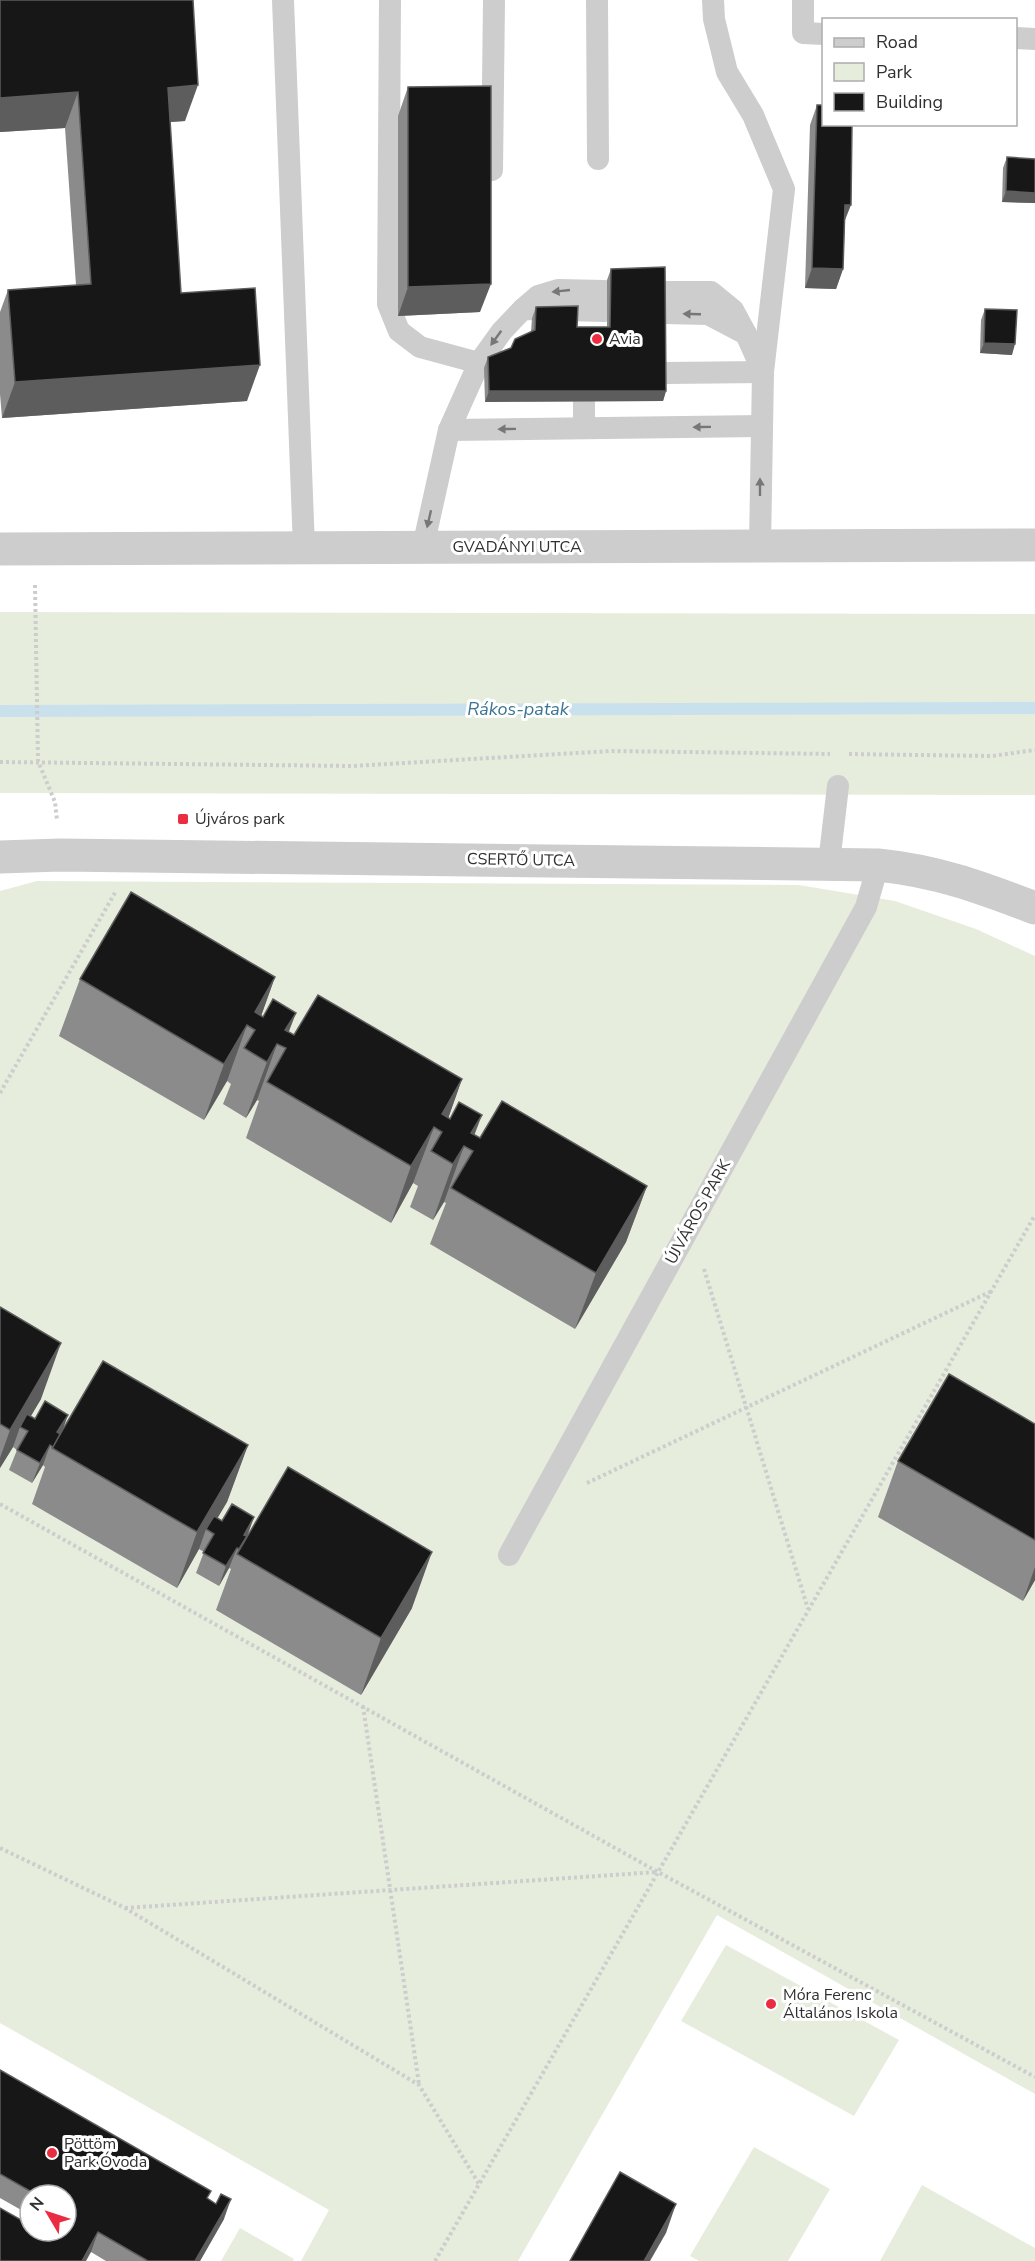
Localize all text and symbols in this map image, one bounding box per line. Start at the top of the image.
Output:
legend [822,18,1017,126]
text: Road [876,30,918,54]
text: Park [876,60,913,84]
text: Building [876,90,943,114]
one-way arrow [551,286,570,296]
one-way arrow [682,309,701,319]
place label: Avia [609,328,641,350]
one-way arrow [490,330,502,346]
marker: Avia [590,332,604,346]
one-way arrow [693,422,712,432]
one-way arrow [498,425,517,434]
one-way arrow [755,478,765,497]
one-way arrow [424,510,434,529]
street label: GVADÁNYI UTCA [452,536,582,558]
water label: Rákos-patak [467,697,570,721]
place label: Újváros park [195,808,286,830]
marker: Újváros park [176,812,190,826]
street label: CSERTŐ UTCA [467,848,576,872]
street label: ÚJVÁROS PARK [660,1155,736,1268]
place label: Móra Ferenc Általános Iskola [783,1984,898,2024]
marker: Móra Ferenc Általános Iskola [764,1997,778,2011]
place label: Pöttöm Park Óvoda [64,2133,147,2173]
marker: Pöttöm Park Óvoda [45,2146,59,2160]
north arrow [18,2183,78,2243]
text: N [25,2193,49,2216]

